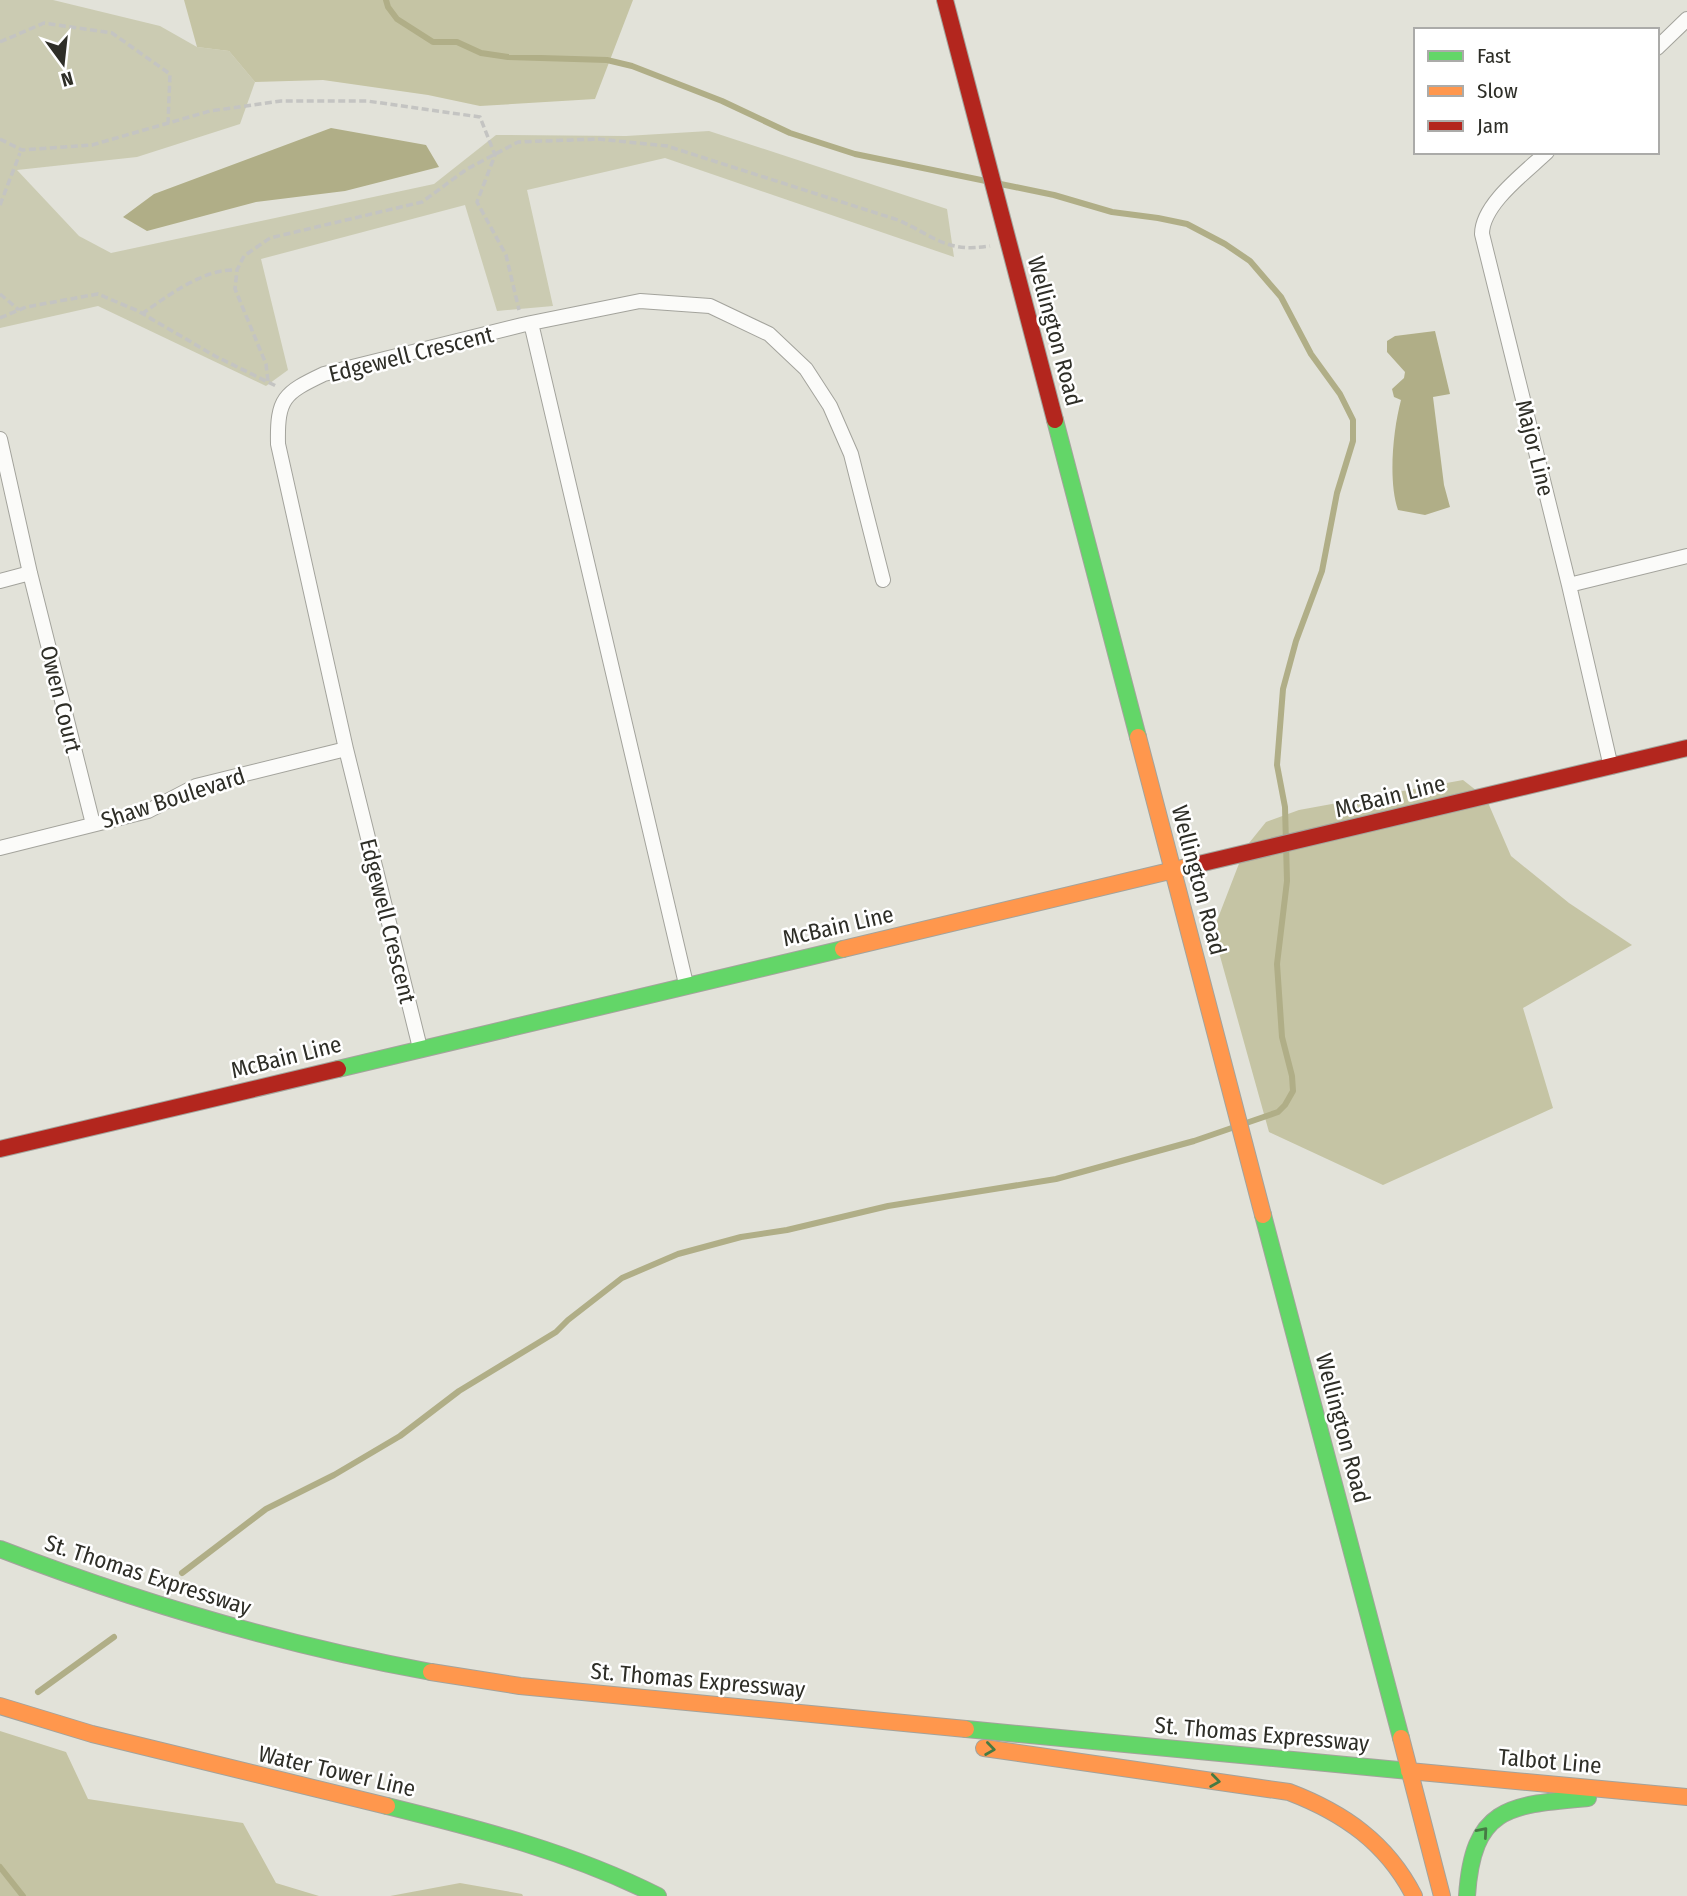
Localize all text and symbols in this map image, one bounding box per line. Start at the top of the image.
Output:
north arrow [28,28,98,98]
legend [1414,28,1659,154]
text: Fast [1477,43,1511,69]
text: N [59,66,76,92]
text: Slow [1477,78,1518,104]
text: Jam [1477,113,1509,139]
street label: Wellington Road [1022,253,1088,409]
street label: Edgewell Crescent [326,320,497,388]
street label: Major Line [1510,397,1560,499]
street label: Owen Court [34,643,88,756]
street label: Shaw Boulevard [97,762,249,834]
street label: McBain Line [1332,769,1448,823]
street label: Wellington Road [1166,802,1232,958]
street label: Edgewell Crescent [354,836,422,1007]
street label: McBain Line [780,900,896,952]
street label: McBain Line [228,1030,344,1084]
street label: Wellington Road [1310,1350,1376,1506]
street label: St. Thomas Expressway [41,1528,255,1622]
street label: St. Thomas Expressway [590,1657,807,1703]
street label: St. Thomas Expressway [1154,1711,1371,1757]
street label: Water Tower Line [256,1739,418,1803]
one-way arrow [984,1741,996,1756]
street label: Talbot Line [1497,1743,1603,1779]
one-way arrow [1209,1774,1221,1789]
one-way arrow [1475,1827,1487,1840]

